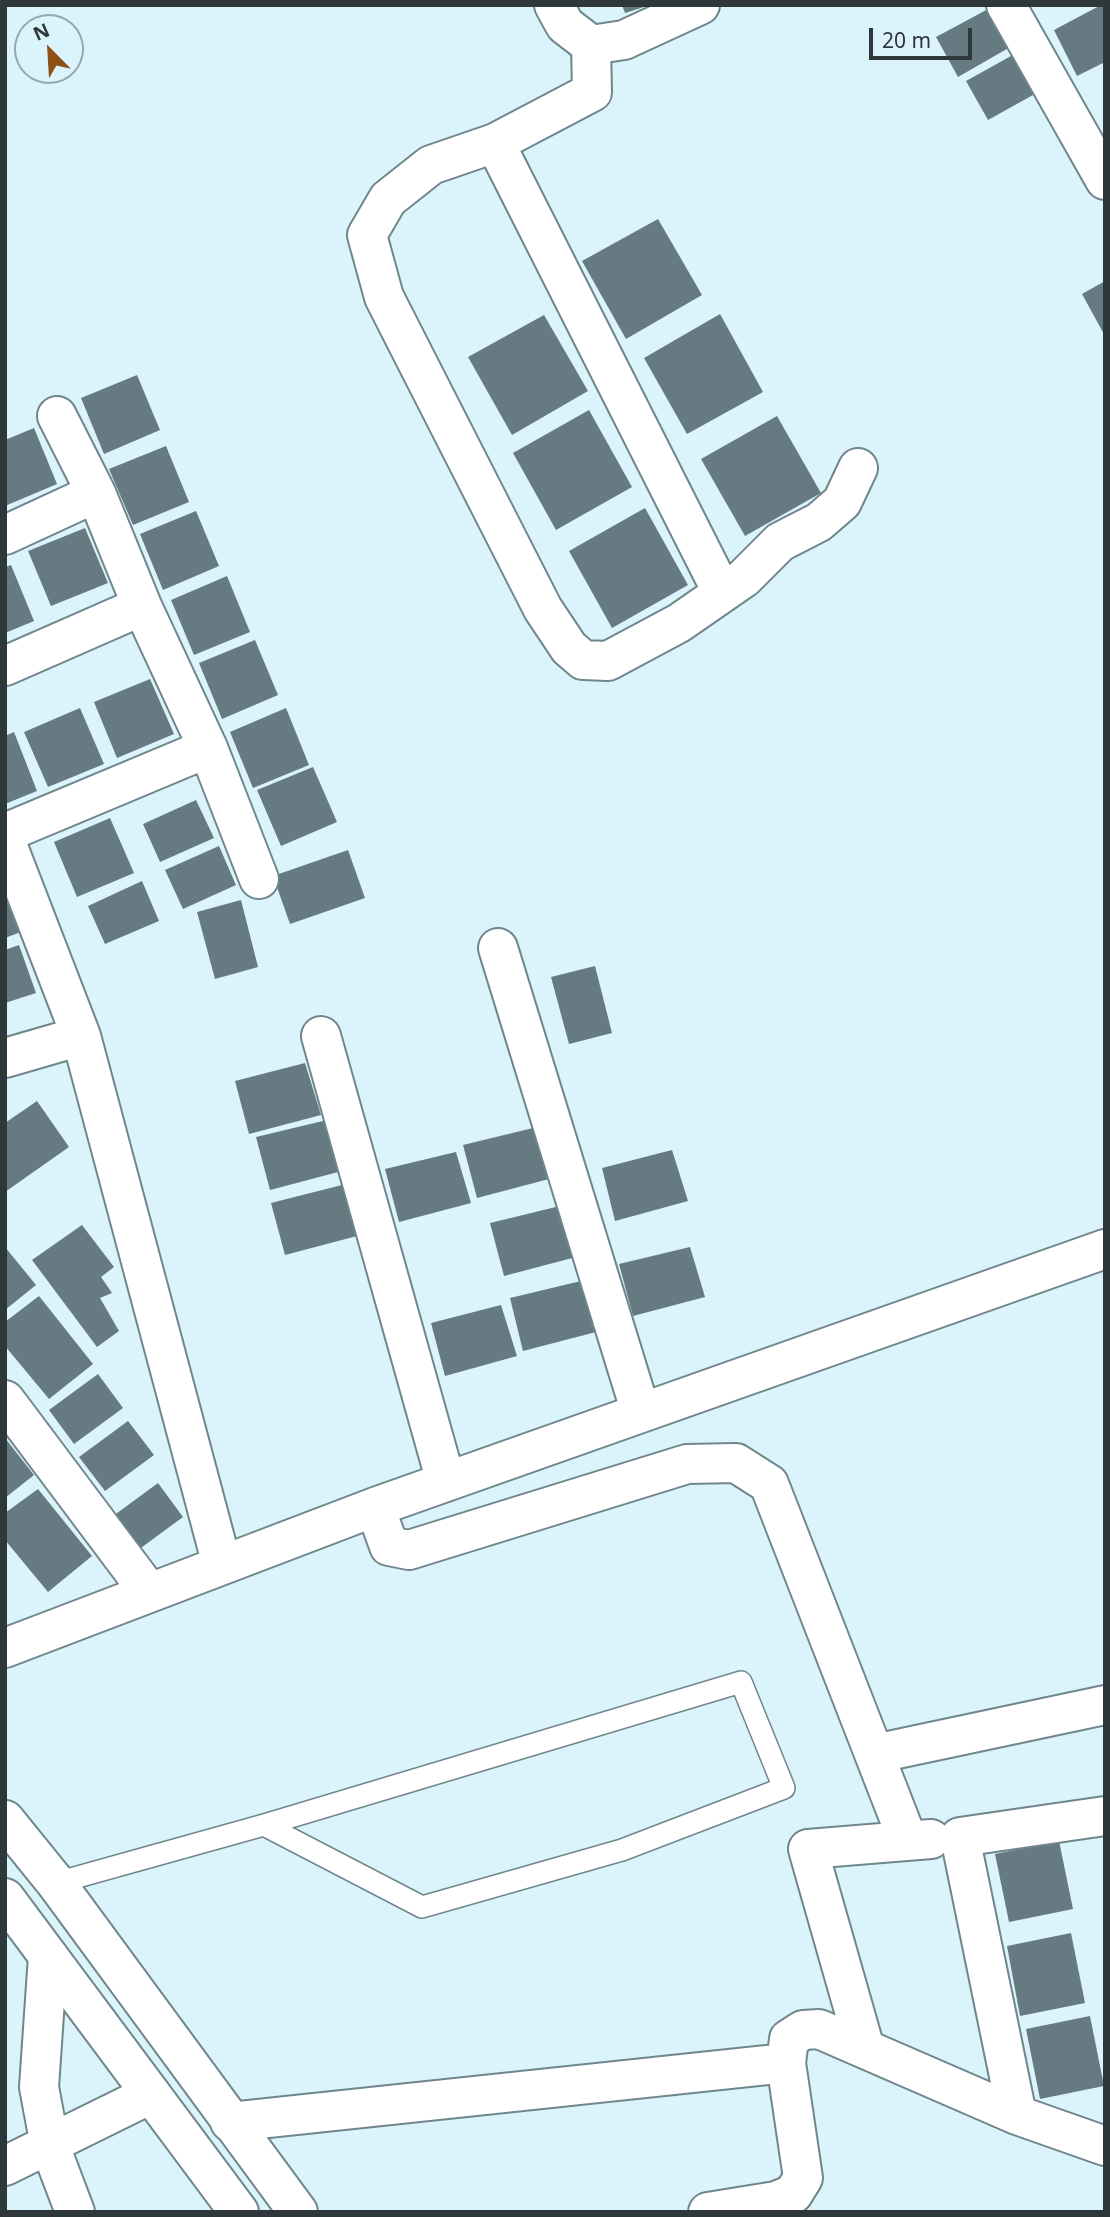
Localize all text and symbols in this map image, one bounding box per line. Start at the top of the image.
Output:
north arrow [14,14,84,84]
scale bar [872,14,975,58]
text: N [29,17,54,47]
text: 20 m [882,26,931,54]

